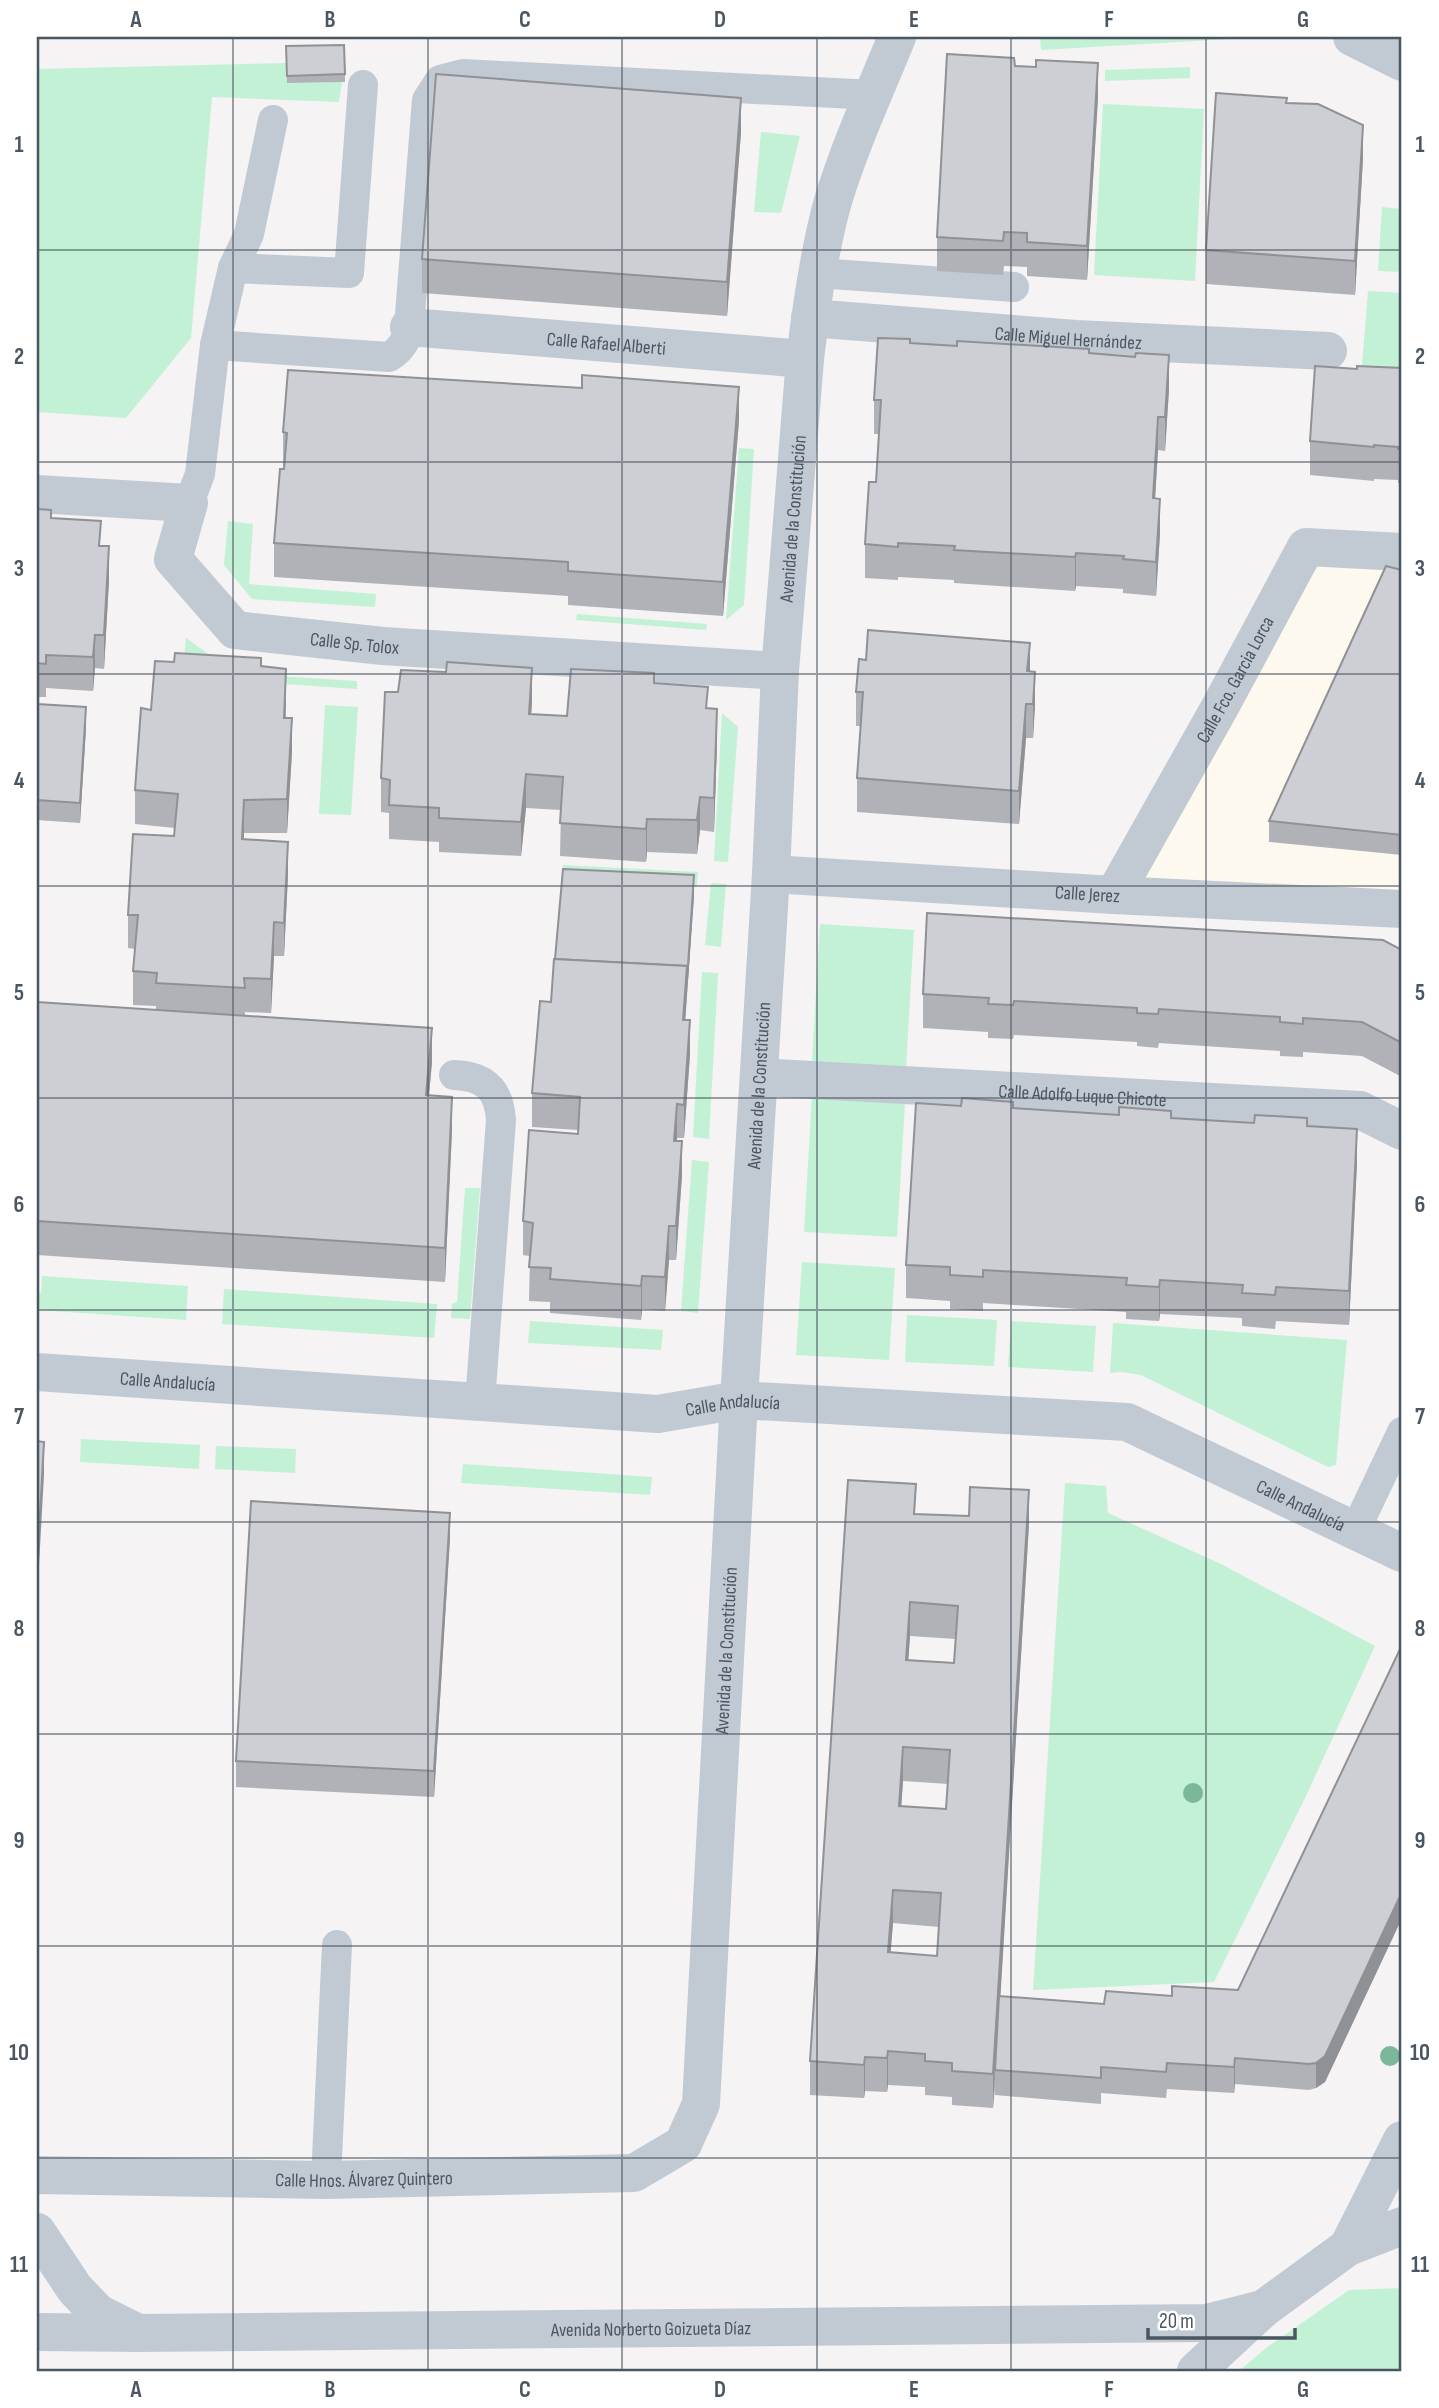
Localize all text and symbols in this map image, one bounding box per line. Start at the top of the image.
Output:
text: A [130,6,143,34]
text: B [325,6,336,34]
text: C [519,6,531,34]
text: D [714,6,726,34]
text: E [909,6,919,34]
text: F [1104,6,1114,34]
text: G [1297,6,1309,34]
text: 1 [14,131,24,159]
text: 1 [1415,131,1425,159]
street label: Calle Miguel Hernández [994,323,1142,355]
street label: Calle Rafael Alberti [546,328,667,361]
text: 2 [14,343,24,371]
text: 2 [1415,343,1425,371]
street label: Avenida de la Constitución [775,434,812,604]
text: 3 [14,555,24,583]
text: 3 [1415,555,1425,583]
street label: Calle Fco. Garcia Lorca [1192,613,1280,748]
street label: Calle Sp. Tolox [309,628,400,660]
text: 4 [14,767,25,795]
text: 4 [1415,767,1426,795]
street label: Calle Jerez [1054,881,1121,908]
text: 5 [14,979,24,1007]
text: 5 [1415,979,1425,1007]
street label: Avenida de la Constitución [743,1001,776,1171]
street label: Calle Adolfo Luque Chicote [998,1080,1167,1112]
text: 6 [14,1191,24,1219]
text: 6 [1415,1191,1425,1219]
street label: Calle Andalucía [119,1368,216,1397]
street label: Calle Andalucía [684,1390,781,1422]
text: 7 [14,1403,24,1431]
text: 7 [1415,1403,1425,1431]
street label: Calle Andalucía [1252,1475,1349,1537]
street label: Avenida de la Constitución [711,1566,743,1736]
text: 8 [14,1615,25,1643]
text: 8 [1415,1615,1426,1643]
text: 9 [14,1827,24,1855]
text: 9 [1415,1827,1425,1855]
text: 10 [9,2039,29,2067]
text: 10 [1410,2039,1430,2067]
street label: Calle Hnos. Álvarez Quintero [275,2167,453,2193]
text: 11 [10,2251,28,2279]
text: 11 [1411,2251,1429,2279]
scale bar [1148,2296,1296,2340]
text: 20 m [1159,2309,1194,2334]
street label: Avenida Norberto Goizueta Díaz [550,2317,751,2342]
text: A [130,2376,143,2404]
text: B [325,2376,336,2404]
text: C [519,2376,531,2404]
text: D [714,2376,726,2404]
text: E [909,2376,919,2404]
text: F [1104,2376,1114,2404]
text: G [1297,2376,1309,2404]

